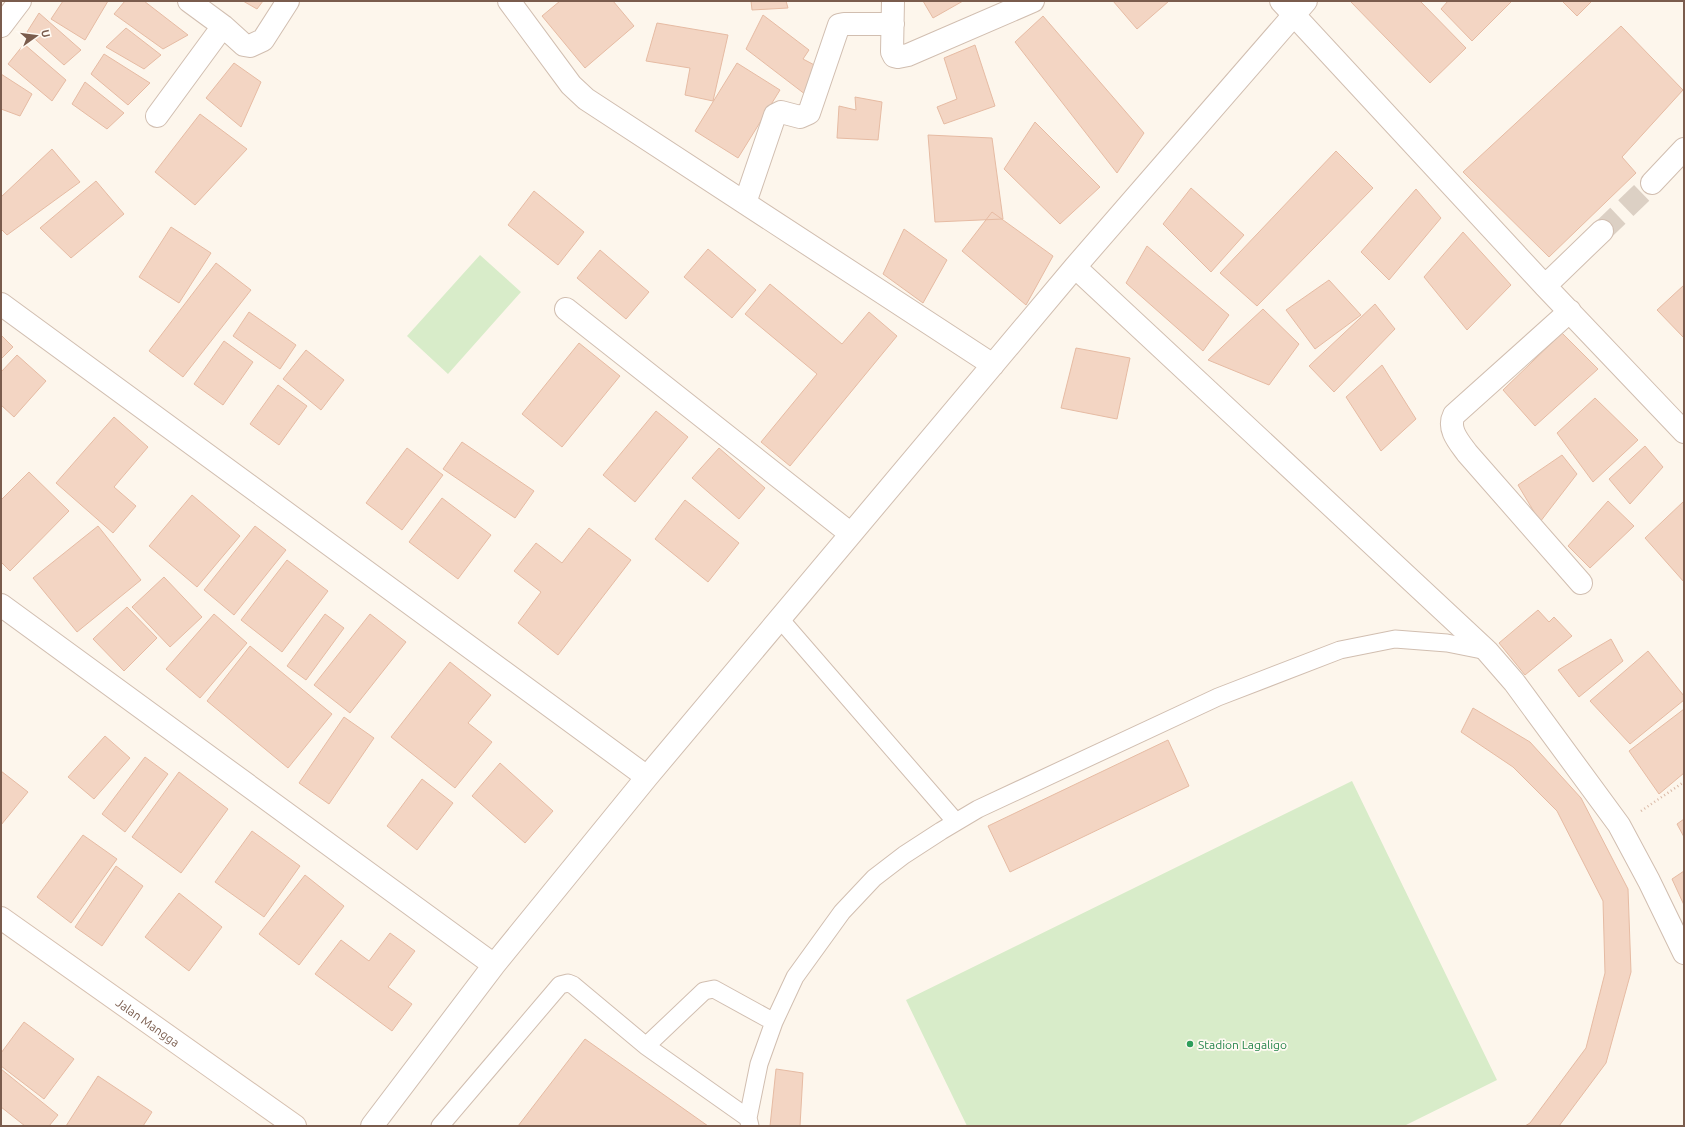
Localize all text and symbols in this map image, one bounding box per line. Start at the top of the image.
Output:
north arrow [16,16,56,56]
text: U [39,28,52,39]
street label: Jalan Mangga [114,995,182,1049]
place label: Stadion Lagaligo [1198,1038,1287,1051]
marker: Stadion Lagaligo [1185,1039,1195,1049]

